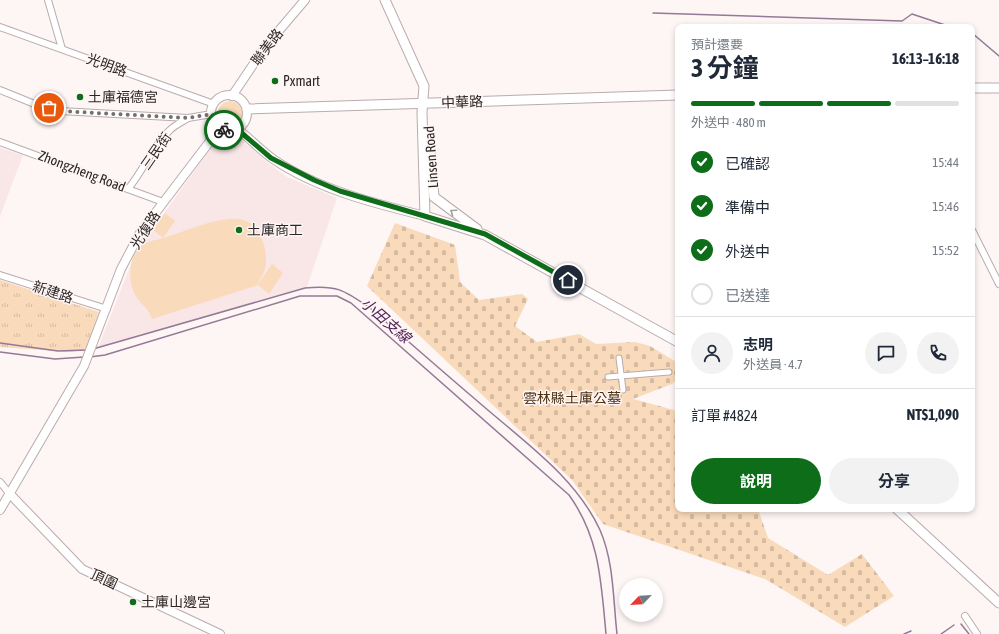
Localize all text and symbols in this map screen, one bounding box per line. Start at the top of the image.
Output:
street label: 聯美路 [248,25,286,69]
text: 預計還要 [691,37,743,52]
street label: 光明路 [85,50,129,80]
text: 16:13–16:18 [892,50,959,67]
text: 3 分鐘 [691,53,759,83]
place label: Pxmart [283,73,320,89]
marker: Pxmart [270,76,280,86]
place label: 土庫福德宮 [88,89,158,105]
pin [32,91,66,125]
marker: 土庫福德宮 [75,92,85,102]
street label: 中華路 [441,93,483,111]
icon: bag [38,97,60,119]
courier [204,110,244,150]
text: 外送中 · 480 m [691,115,766,130]
icon: bike [213,119,235,141]
street label: Linsen Road [421,125,441,189]
street label: 三民街 [137,129,175,173]
street label: Zhongzheng Road [36,147,128,195]
icon: check [691,151,713,173]
text: 已確認 [725,155,770,172]
text: 15:44 [932,155,959,170]
icon: check [691,195,713,217]
text: 準備中 [725,199,770,216]
text: 15:46 [932,199,959,214]
street label: 光復路 [127,208,163,252]
one-way arrow [451,210,458,217]
place label: 土庫商工 [247,222,303,238]
marker: 土庫商工 [234,225,244,235]
icon: check [691,239,713,261]
text: 外送中 [725,243,770,260]
text: 15:52 [932,243,959,258]
pin [551,263,585,297]
icon: home [557,269,579,291]
street label: 新建路 [31,278,75,306]
text: 已送達 [725,287,770,304]
water label: 小田支線 [358,294,416,347]
button: person [691,332,733,374]
button: chat [865,332,907,374]
button: phone [917,332,959,374]
text: 志明 [743,336,773,353]
text: 外送員 · 4.7 [743,357,803,372]
park label: 雲林縣土庫公墓 [523,390,621,406]
text: NT$1,090 [906,406,959,423]
text: 訂單 #4824 [691,407,758,424]
button: 說明 [691,458,821,504]
button: 分享 [829,458,959,504]
street label: 頂圍 [88,566,120,592]
north arrow [619,578,663,622]
map controls [619,578,663,622]
place label: 土庫山邊宮 [141,594,211,610]
marker: 土庫山邊宮 [128,597,138,607]

